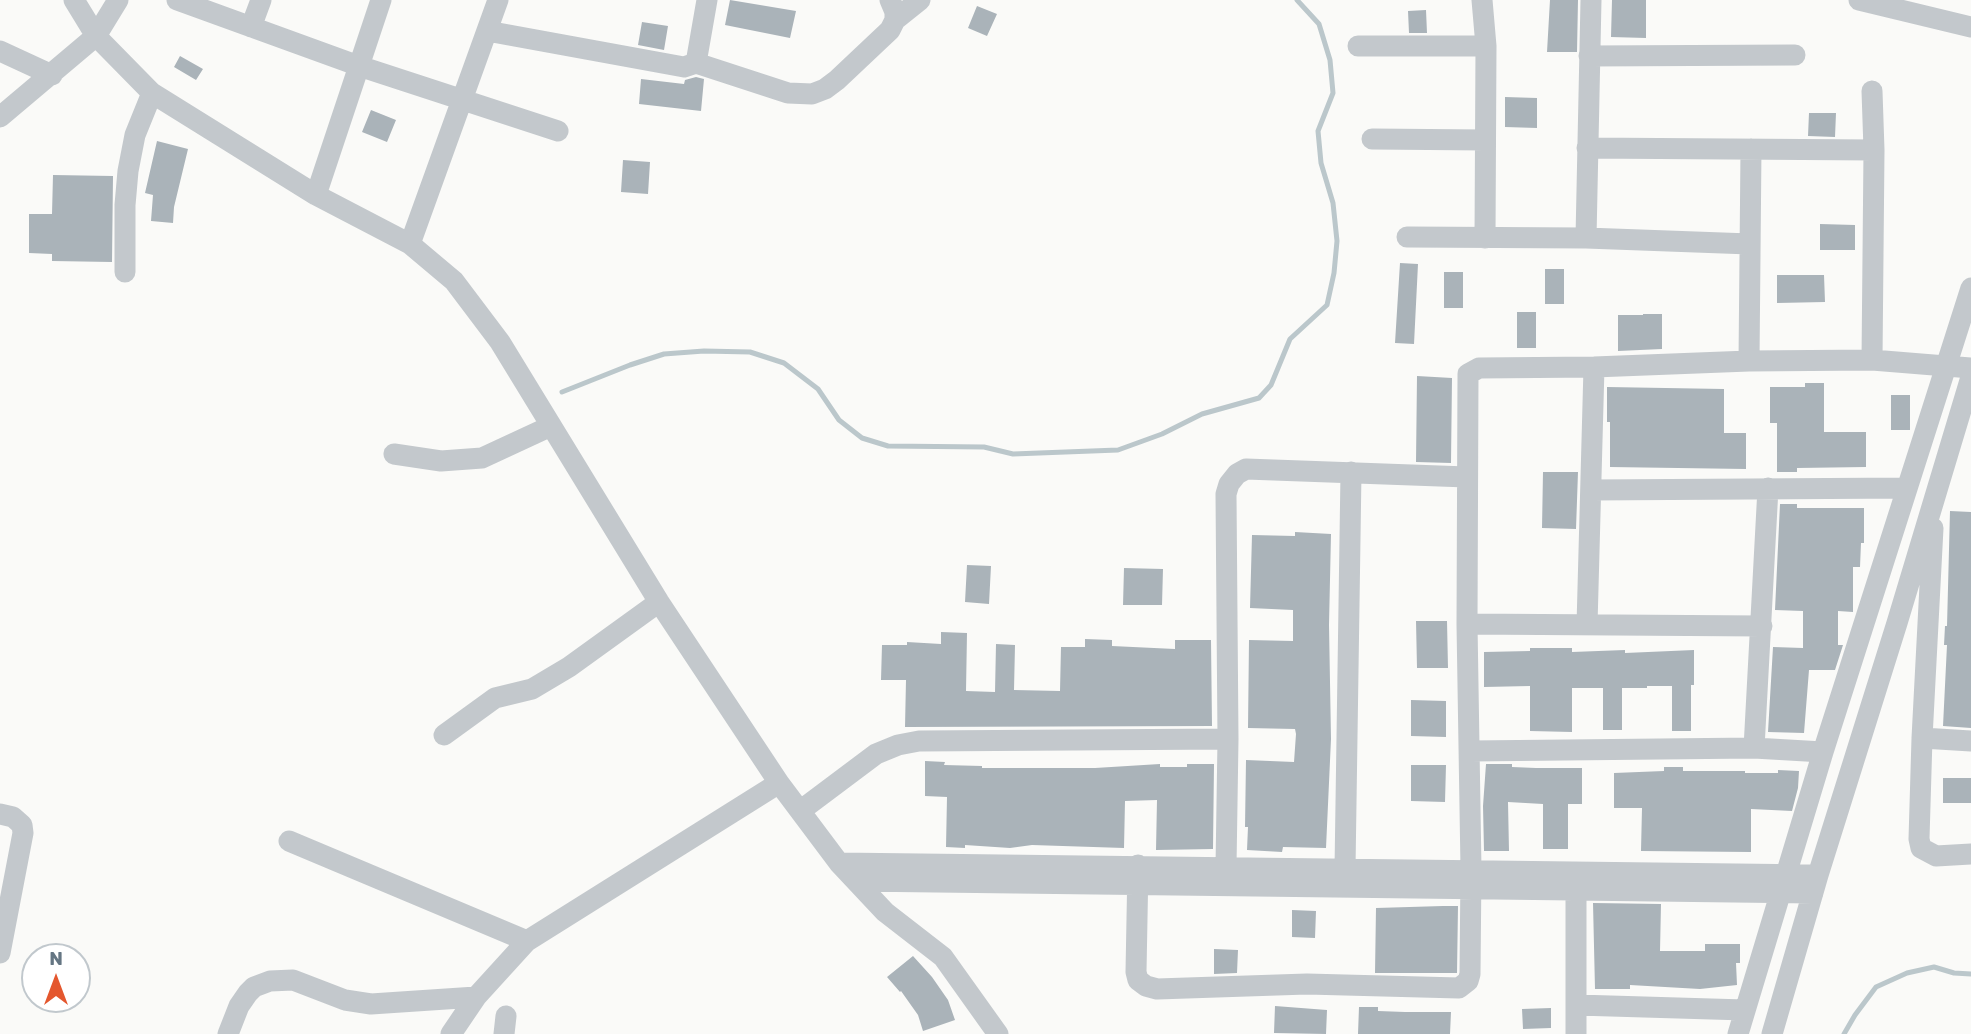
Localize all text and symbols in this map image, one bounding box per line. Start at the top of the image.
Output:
north arrow [21,943,91,1013]
text: N [49,947,63,970]

